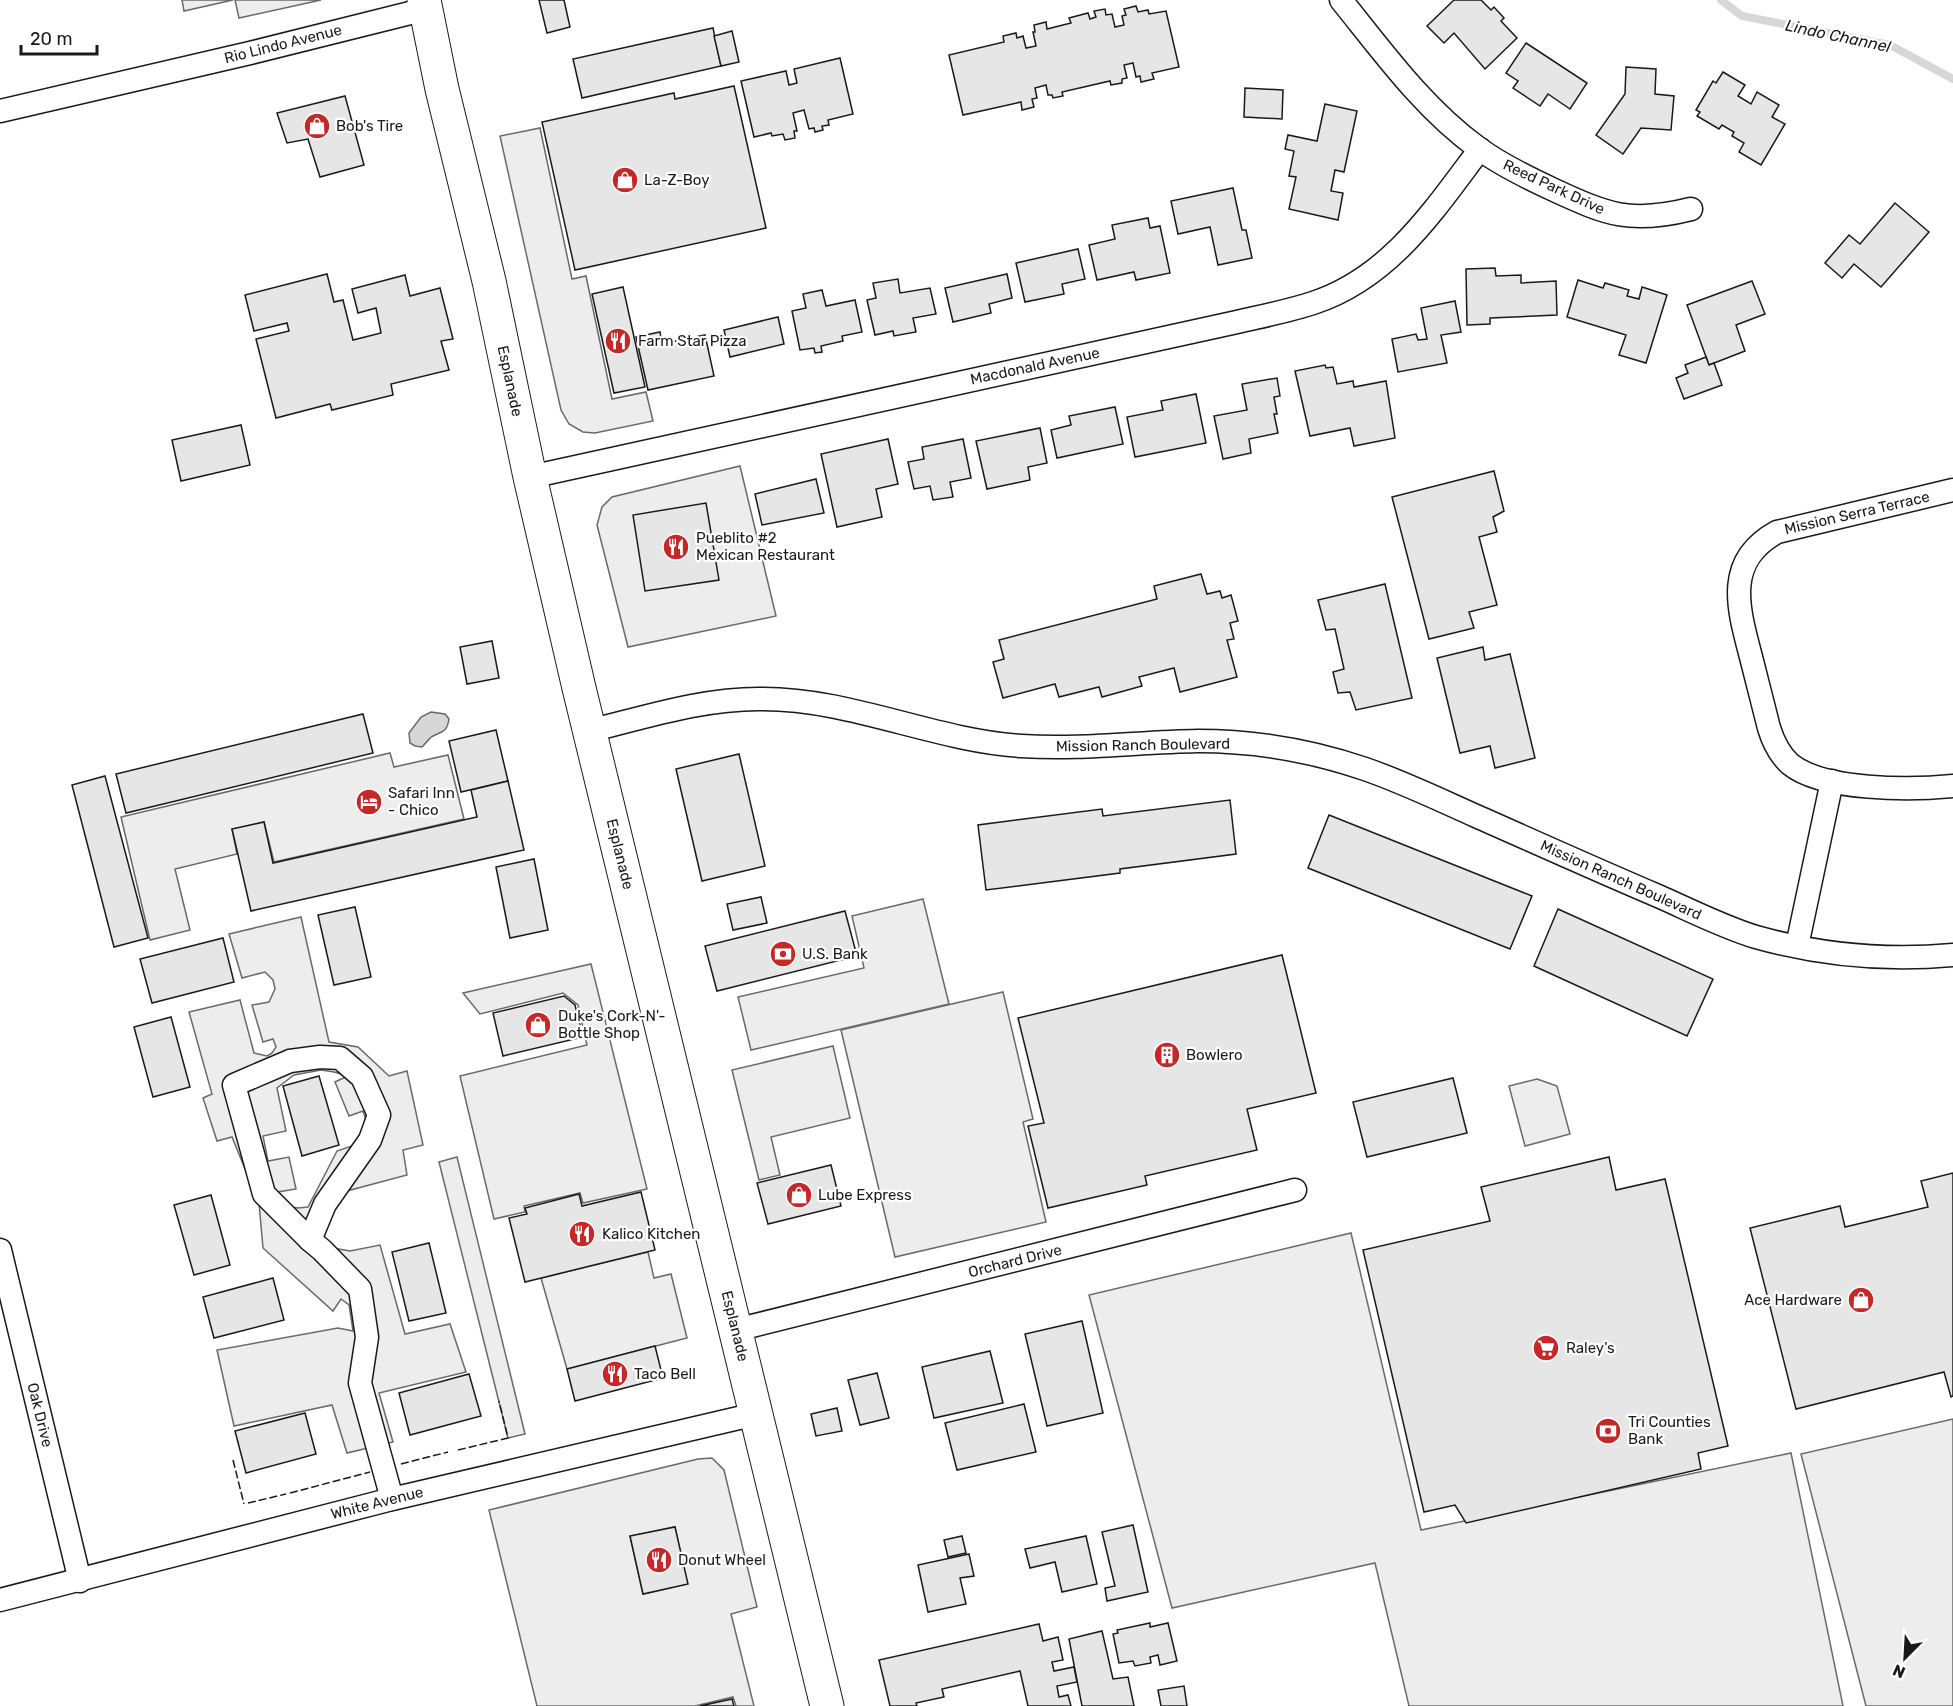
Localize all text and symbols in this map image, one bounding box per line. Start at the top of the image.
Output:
water label: Lindo Channel [1784,16,1893,57]
scale bar [21,18,98,56]
street label: Rio Lindo Avenue [222,21,344,67]
text: 20 m [30,28,72,50]
shop icon: Bob's Tire [302,111,332,141]
place label: Bob's Tire [336,117,403,135]
street label: Reed Park Drive [1500,156,1608,218]
shop icon: La-Z-Boy [610,165,640,195]
place label: La-Z-Boy [644,171,709,189]
restaurant icon: Farm Star Pizza [603,326,633,356]
place label: Farm Star Pizza [638,332,747,350]
street label: Macdonald Avenue [969,343,1101,389]
street label: Esplanade [494,344,526,418]
street label: Mission Serra Terrace [1783,488,1931,538]
place label: Pueblito #2 Mexican Restaurant [696,529,835,564]
restaurant icon: Pueblito #2 Mexican Restaurant [661,532,691,562]
street label: Mission Ranch Boulevard [1056,734,1230,756]
place label: Safari Inn - Chico [388,784,455,819]
hotel icon: Safari Inn - Chico [354,787,384,817]
street label: Esplanade [603,817,637,891]
street label: Mission Ranch Boulevard [1538,836,1704,924]
bank icon: U.S. Bank [768,939,798,969]
place label: U.S. Bank [802,945,868,963]
place label: Duke's Cork-N'- Bottle Shop [558,1007,666,1042]
shop icon: Duke's Cork-N'- Bottle Shop [523,1010,553,1040]
building icon: Bowlero [1152,1040,1182,1070]
place label: Bowlero [1186,1046,1243,1064]
shop icon: Lube Express [784,1180,814,1210]
place label: Lube Express [818,1186,912,1204]
restaurant icon: Kalico Kitchen [567,1219,597,1249]
place label: Kalico Kitchen [602,1225,700,1243]
street label: Orchard Drive [966,1241,1064,1281]
shop icon: Ace Hardware [1846,1285,1876,1315]
street label: Esplanade [718,1289,752,1363]
place label: Ace Hardware [1744,1291,1842,1309]
supermarket icon: Raley's [1531,1333,1561,1363]
place label: Raley's [1566,1339,1615,1357]
restaurant icon: Taco Bell [600,1359,630,1389]
place label: Taco Bell [634,1365,696,1383]
street label: Oak Drive [23,1381,57,1449]
place label: Tri Counties Bank [1628,1413,1711,1448]
bank icon: Tri Counties Bank [1593,1416,1623,1446]
street label: White Avenue [329,1483,425,1523]
restaurant icon: Donut Wheel [644,1545,674,1575]
place label: Donut Wheel [678,1551,766,1569]
north arrow [1875,1628,1935,1688]
text: N [1890,1660,1908,1682]

